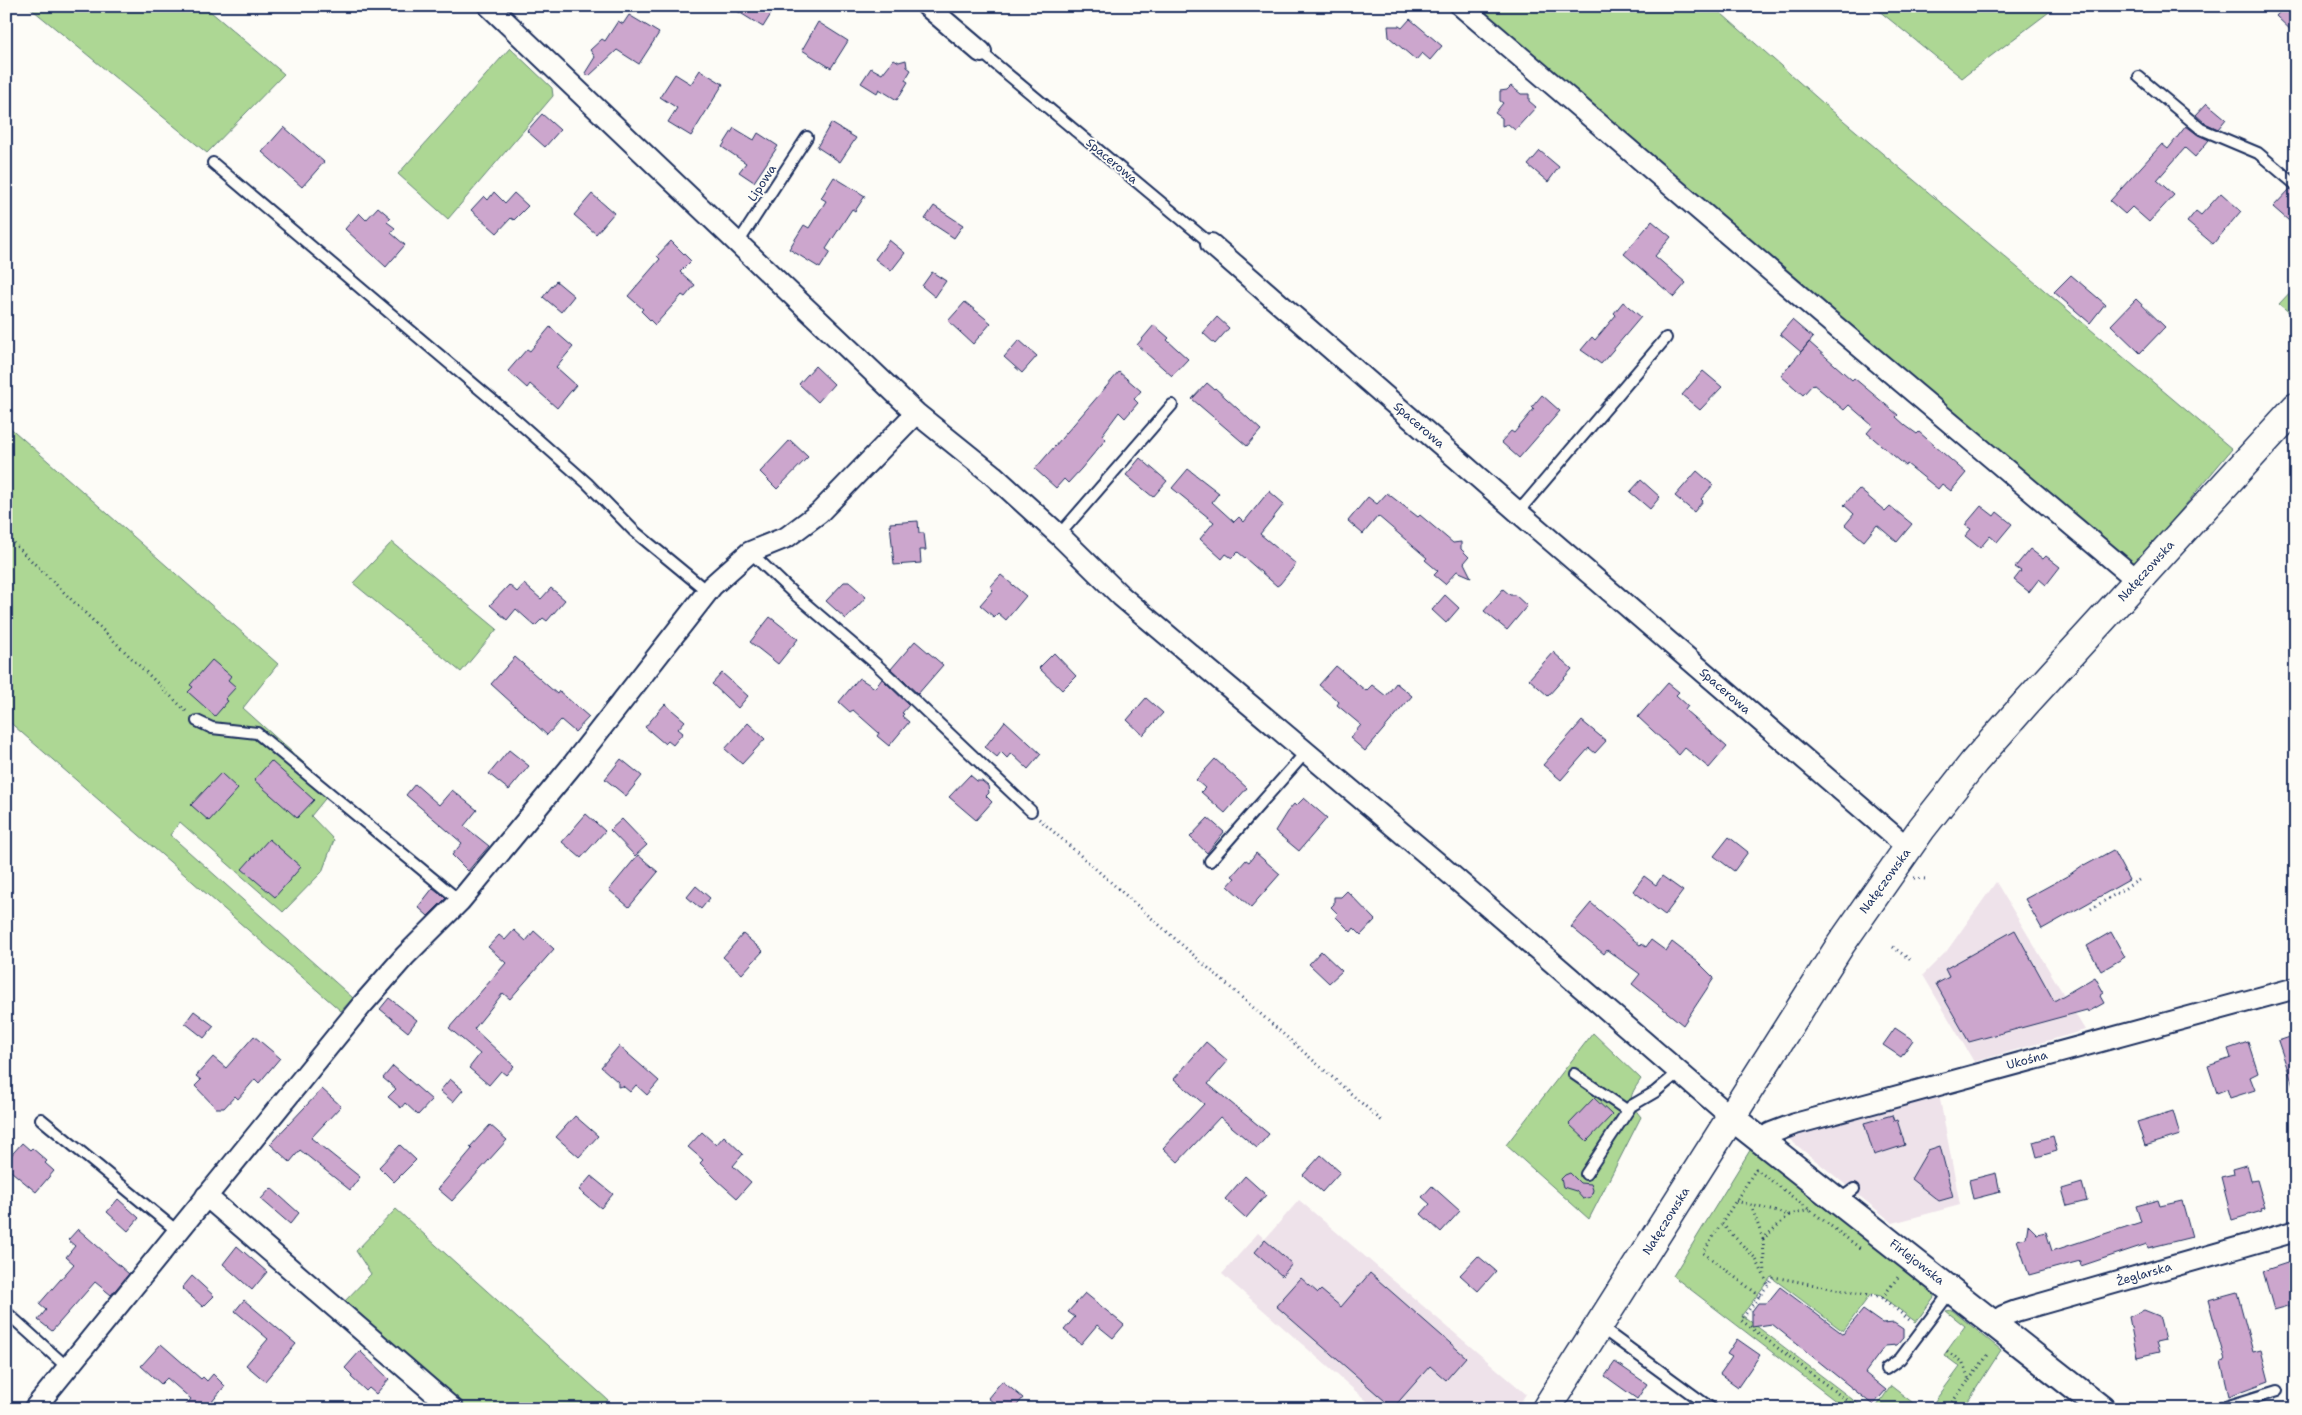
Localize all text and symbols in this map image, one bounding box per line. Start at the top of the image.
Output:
street label: Spacerowa [1083,135,1142,188]
street label: Lipowa [744,161,780,205]
street label: Spacerowa [1390,398,1448,452]
street label: Nałęczowska [2114,537,2178,605]
street label: Spacerowa [1696,664,1754,718]
street label: Nałęczowska [1856,845,1914,917]
street label: Ukośna [2005,1047,2050,1073]
street label: Nałęczowska [1639,1184,1693,1258]
street label: Firlejowska [1886,1236,1948,1289]
street label: Żeglarska [2115,1258,2174,1289]

